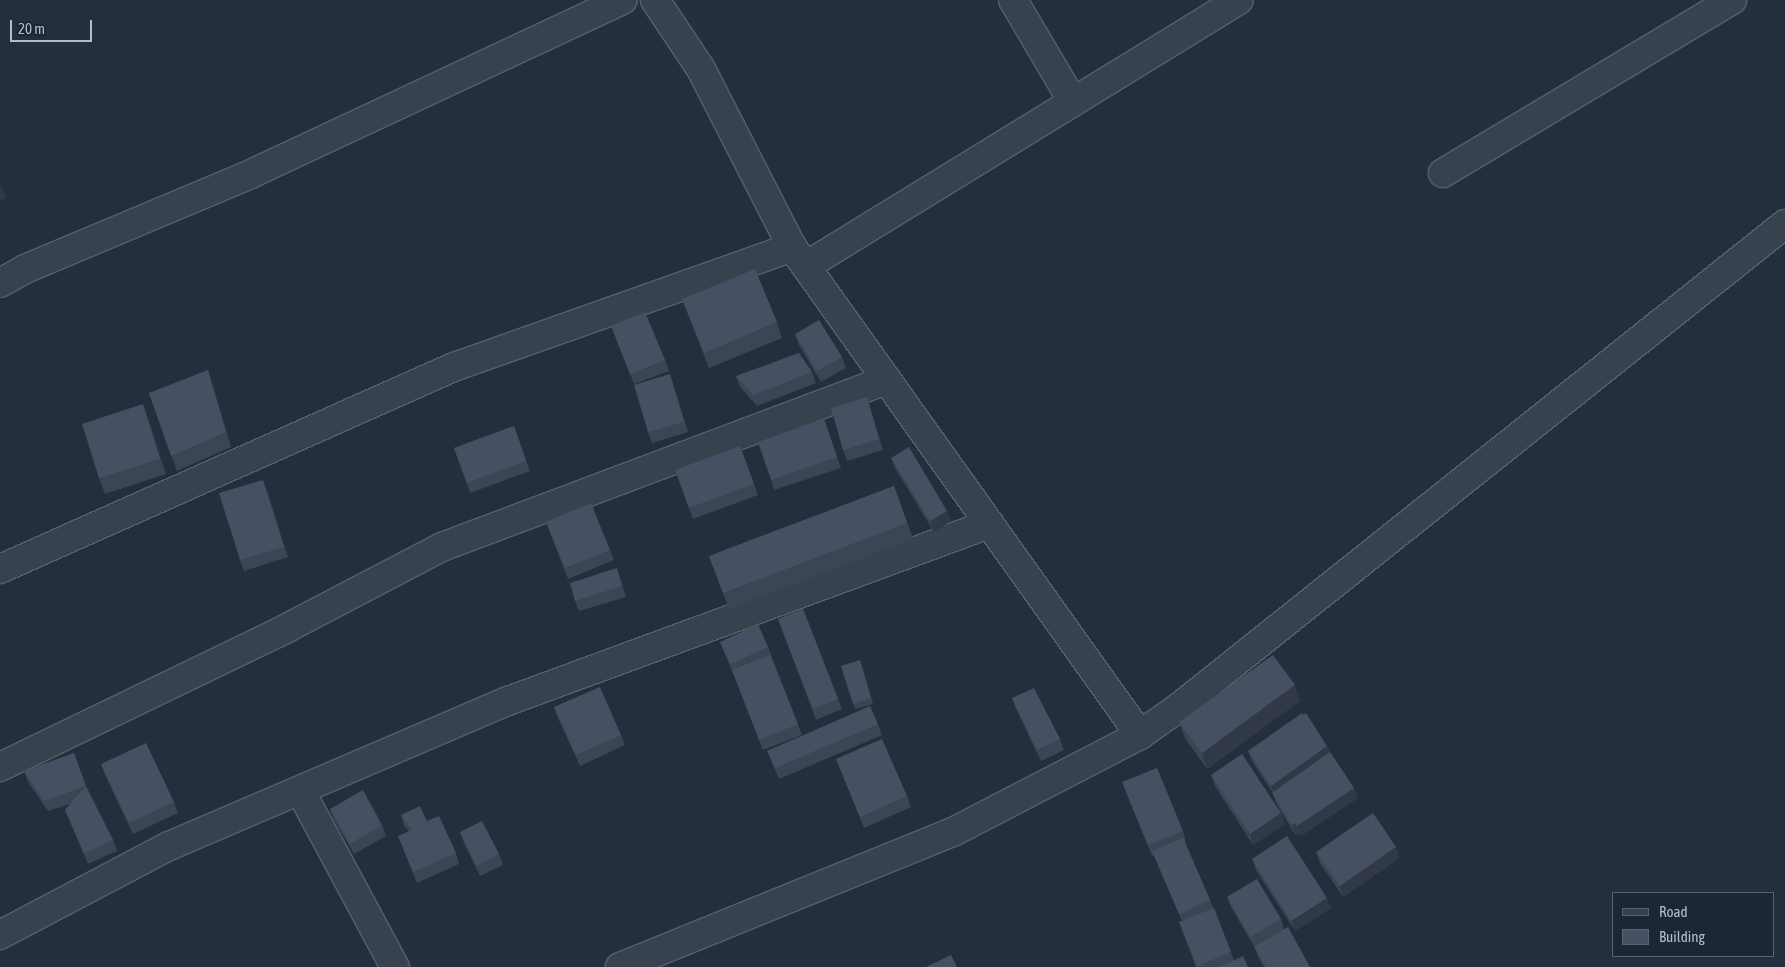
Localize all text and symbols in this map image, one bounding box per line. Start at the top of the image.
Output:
scale bar [12,10,95,42]
text: 20 m [18,20,45,37]
legend [1612,892,1775,957]
text: Road [1659,903,1688,920]
text: Building [1659,928,1705,945]

